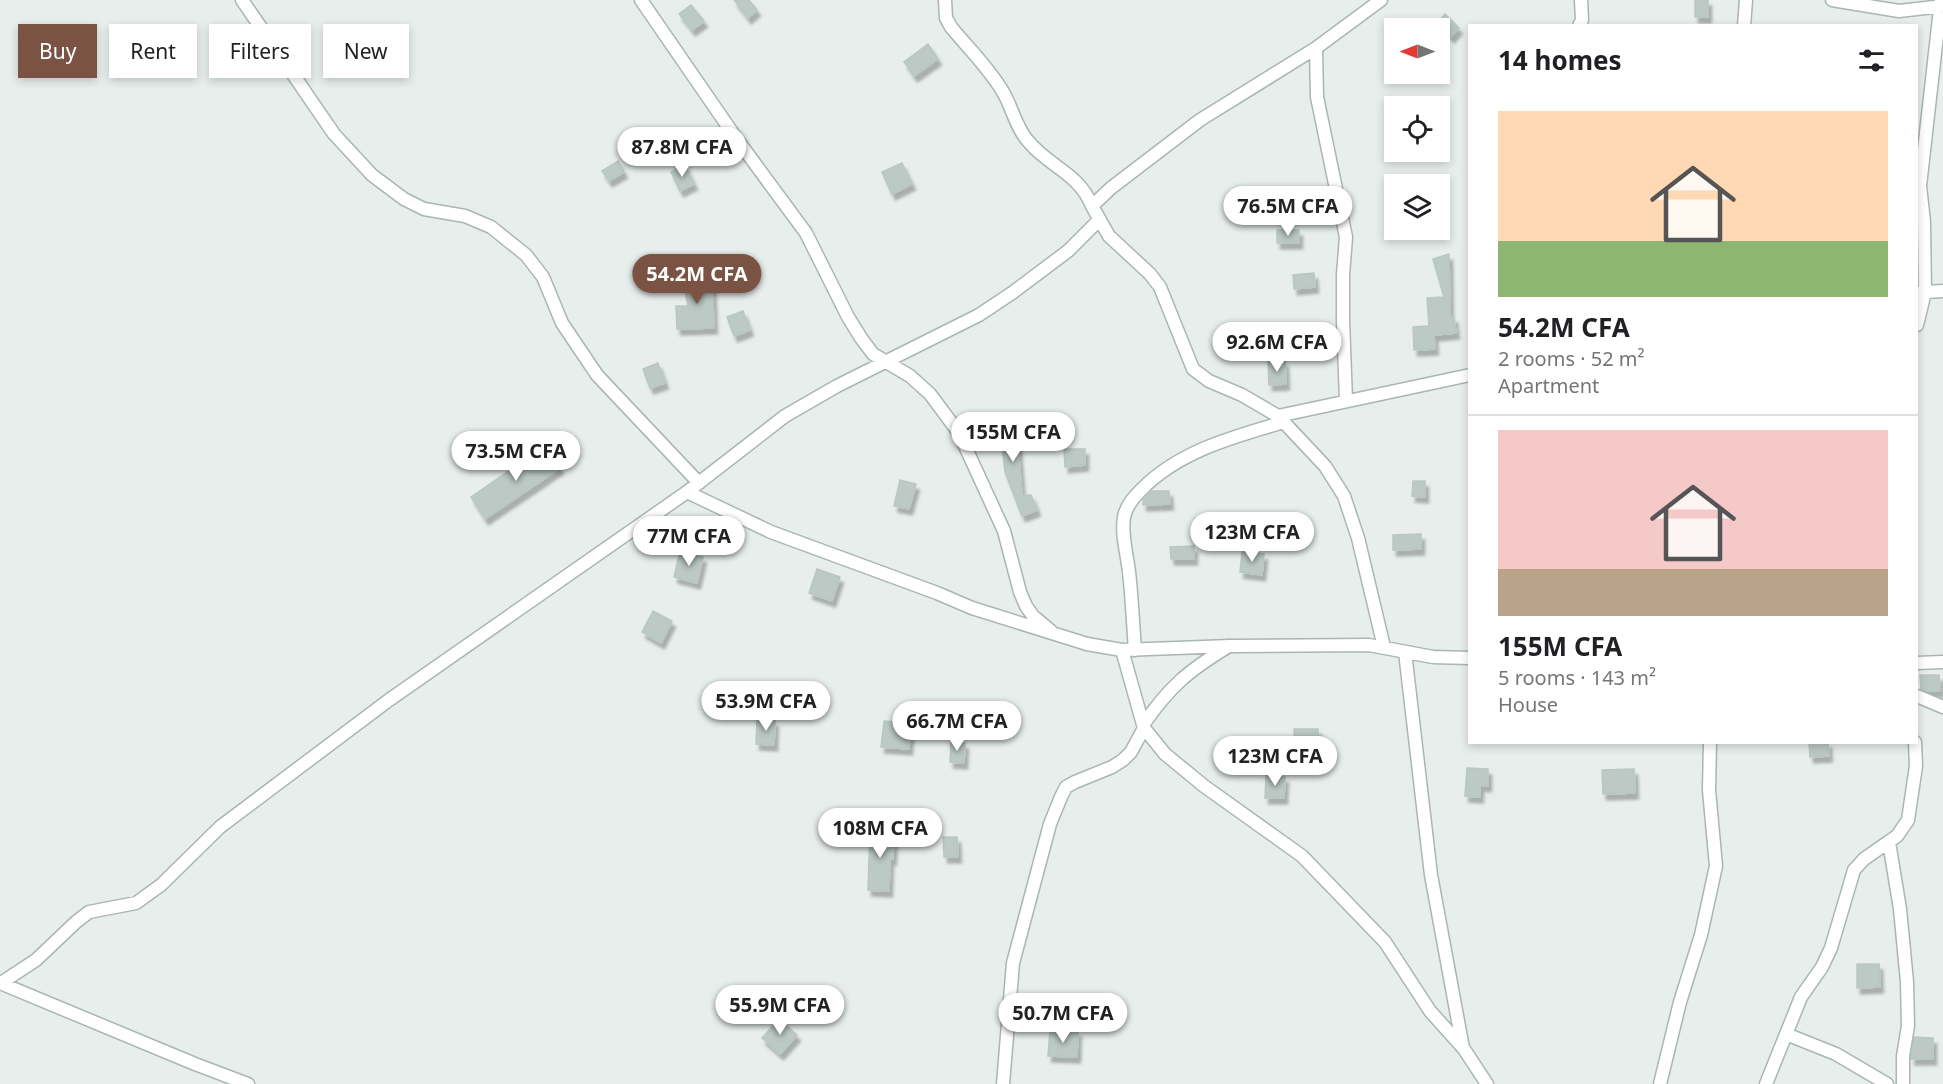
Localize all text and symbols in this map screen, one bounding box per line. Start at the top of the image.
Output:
north arrow [1384,18,1450,84]
map controls [1384,18,1450,240]
chip: Buy [18,24,97,78]
chip: Rent [109,24,197,78]
chip: Filters [209,24,311,78]
chip: New [323,24,409,78]
text: 14 homes [1498,42,1622,78]
icon: filters [1855,44,1888,77]
button: locate [1384,96,1450,162]
pin: 87.8M CFA [613,127,751,178]
text: 87.8M CFA [631,133,733,160]
icon: home [1639,150,1747,258]
button: layers [1384,174,1450,240]
pin: 76.5M CFA [1219,186,1357,237]
text: 76.5M CFA [1237,192,1339,219]
pin: 54.2M CFA [628,254,766,305]
text: 54.2M CFA [646,260,748,287]
text: 54.2M CFA [1498,309,1630,345]
pin: 92.6M CFA [1208,322,1346,373]
text: 92.6M CFA [1226,328,1328,355]
text: 2 rooms · 52 m² [1498,345,1645,372]
text: Apartment [1498,372,1599,399]
pin: 155M CFA [951,412,1075,463]
text: 155M CFA [965,418,1061,445]
pin: 73.5M CFA [447,431,585,482]
text: 73.5M CFA [465,437,567,464]
icon: home [1639,469,1747,577]
pin: 123M CFA [1190,512,1314,563]
pin: 77M CFA [634,516,744,567]
text: 123M CFA [1204,518,1300,545]
text: 77M CFA [647,522,731,549]
text: 155M CFA [1498,628,1622,664]
text: 5 rooms · 143 m² [1498,664,1656,691]
pin: 53.9M CFA [697,681,835,732]
text: 53.9M CFA [715,687,817,714]
text: House [1498,691,1558,718]
pin: 66.7M CFA [888,701,1026,752]
text: 66.7M CFA [906,707,1008,734]
pin: 123M CFA [1213,736,1337,787]
text: 123M CFA [1227,742,1323,769]
pin: 108M CFA [818,808,942,859]
text: 108M CFA [832,814,928,841]
pin: 55.9M CFA [711,985,849,1036]
text: 55.9M CFA [729,991,831,1018]
pin: 50.7M CFA [994,993,1132,1044]
text: 50.7M CFA [1012,999,1114,1026]

